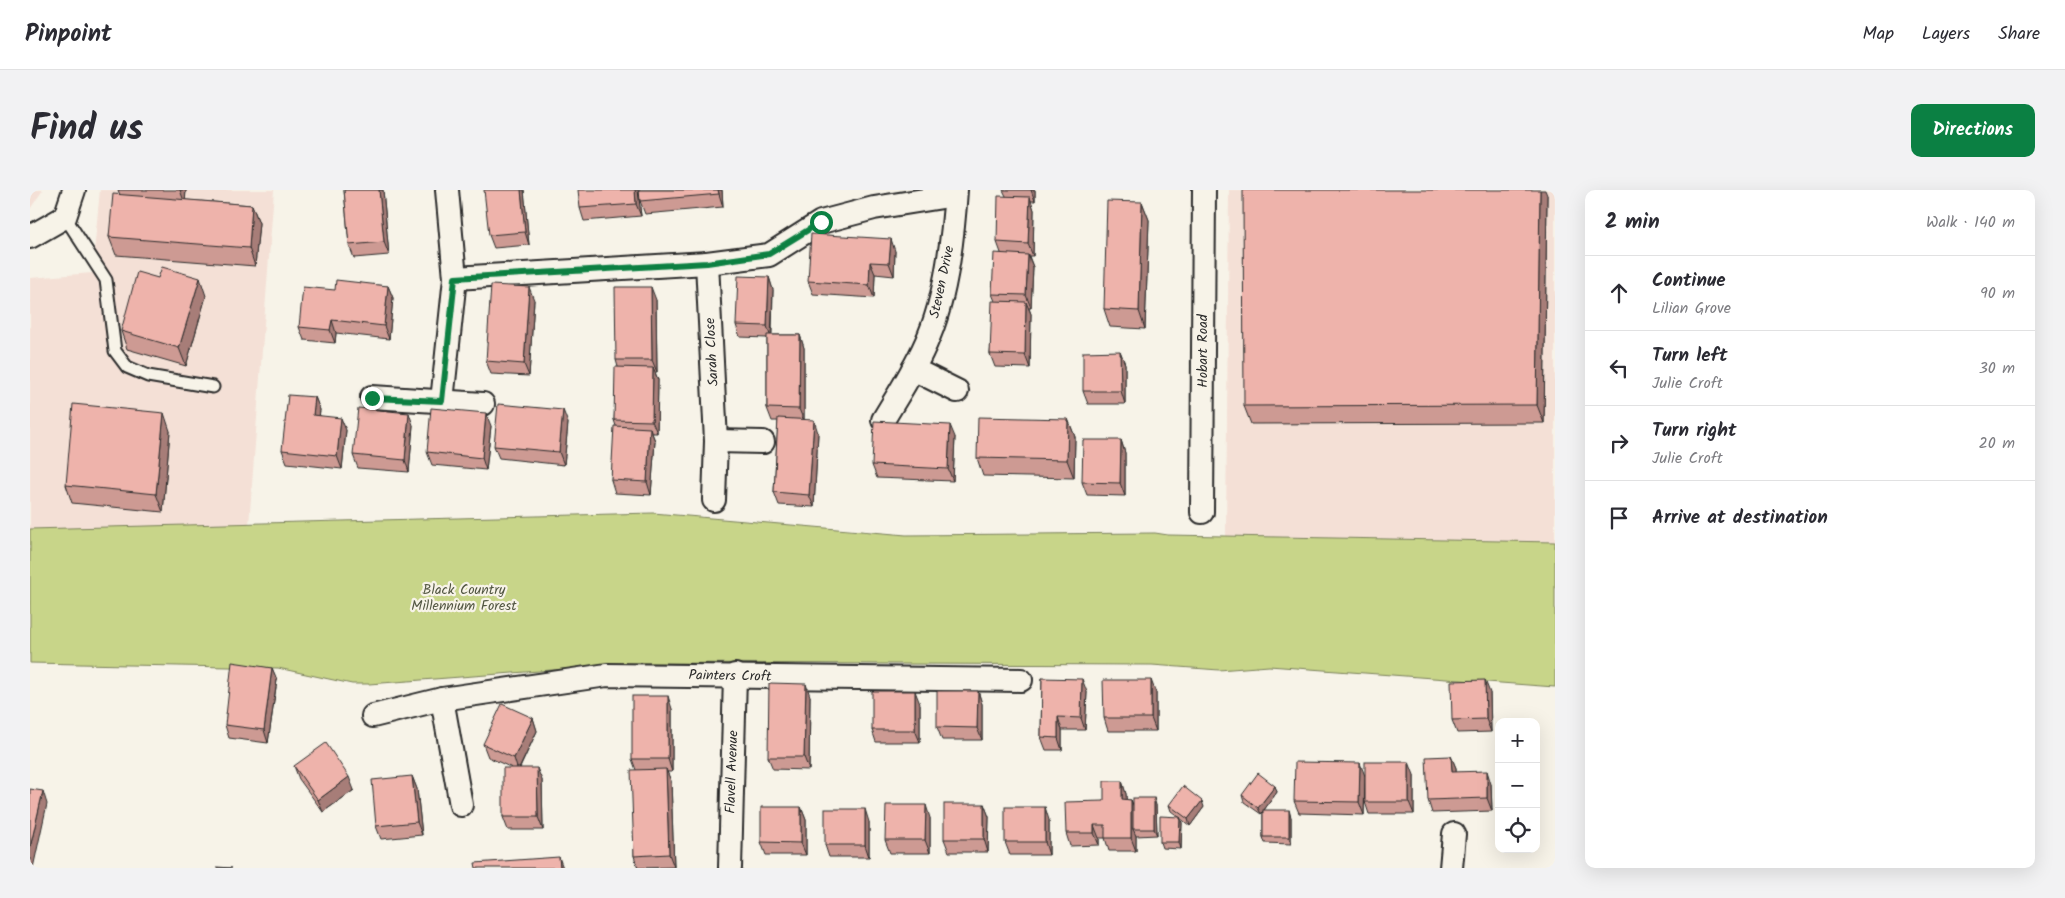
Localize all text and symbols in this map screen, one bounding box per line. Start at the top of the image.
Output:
text: Pinpoint [25,15,112,54]
text: Map [1863,20,1894,49]
text: Layers [1922,20,1970,49]
text: Share [1998,20,2040,49]
text: Find us [30,102,143,158]
button: Directions [1911,104,2035,157]
text: 2 min [1605,206,1660,239]
text: Walk · 140 m [1926,210,2015,235]
route start [810,211,833,234]
street label: Steven Drive [924,243,961,320]
text: Continue [1652,266,1725,296]
icon: ahead [1605,279,1633,307]
text: 90 m [1980,281,2015,306]
text: Lilian Grove [1652,296,1731,321]
street label: Hobart Road [1192,313,1214,388]
street label: Sarah Close [699,316,725,387]
text: Turn left [1652,341,1727,371]
icon: left [1605,354,1633,382]
text: 30 m [1979,356,2015,381]
text: Julie Croft [1652,371,1723,396]
route end [361,387,384,410]
text: Turn right [1652,416,1737,446]
icon: right [1605,429,1633,457]
text: 20 m [1979,431,2015,456]
text: Julie Croft [1652,446,1723,471]
text: Arrive at destination [1652,503,1828,533]
icon: arrive [1605,504,1633,532]
park label: Black Country Millennium Forest [411,579,517,617]
street label: Painters Croft [688,664,772,688]
map controls [1495,718,1540,853]
button: + [1495,718,1540,763]
street label: Flavell Avenue [720,729,744,814]
button: − [1495,763,1540,808]
button: locate [1495,808,1540,853]

